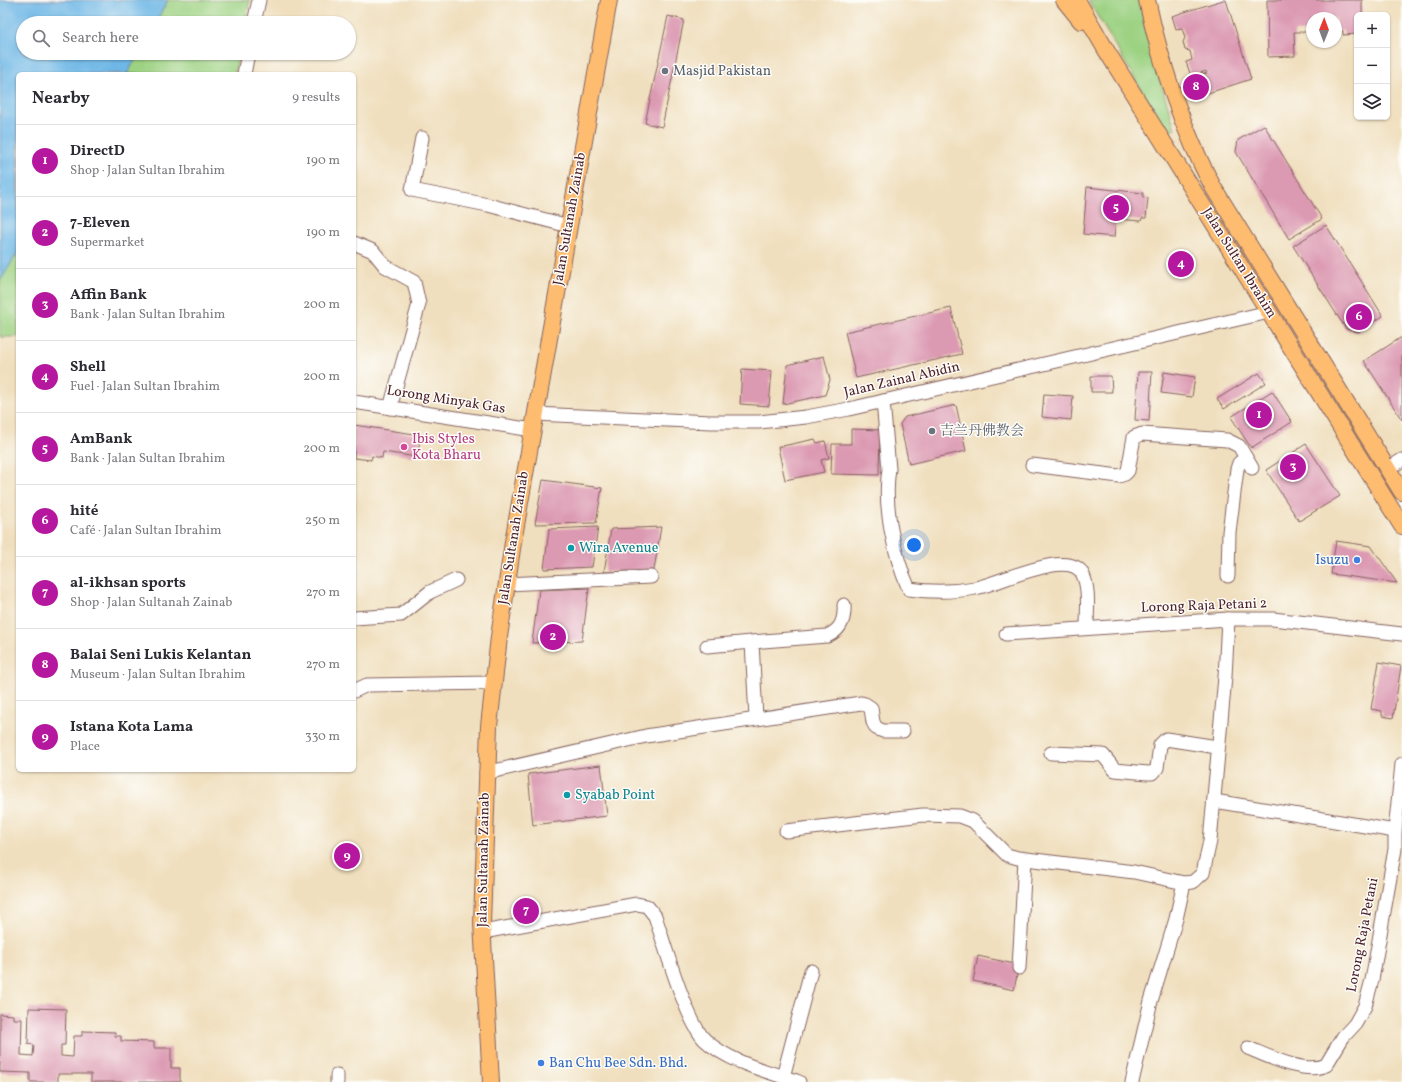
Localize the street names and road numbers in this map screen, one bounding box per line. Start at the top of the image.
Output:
street label: Jalan Sultanah Zainab [549,151,591,287]
street label: Jalan Sultan Ibrahim [1197,204,1281,322]
street label: Jalan Zainal Abidin [842,357,962,403]
street label: Lorong Minyak Gas [385,381,507,419]
street label: Jalan Sultanah Zainab [494,469,534,606]
street label: Lorong Raja Petani 2 [1140,594,1268,618]
street label: Jalan Sultanah Zainab [473,792,495,928]
street label: Lorong Raja Petani [1343,876,1383,994]

